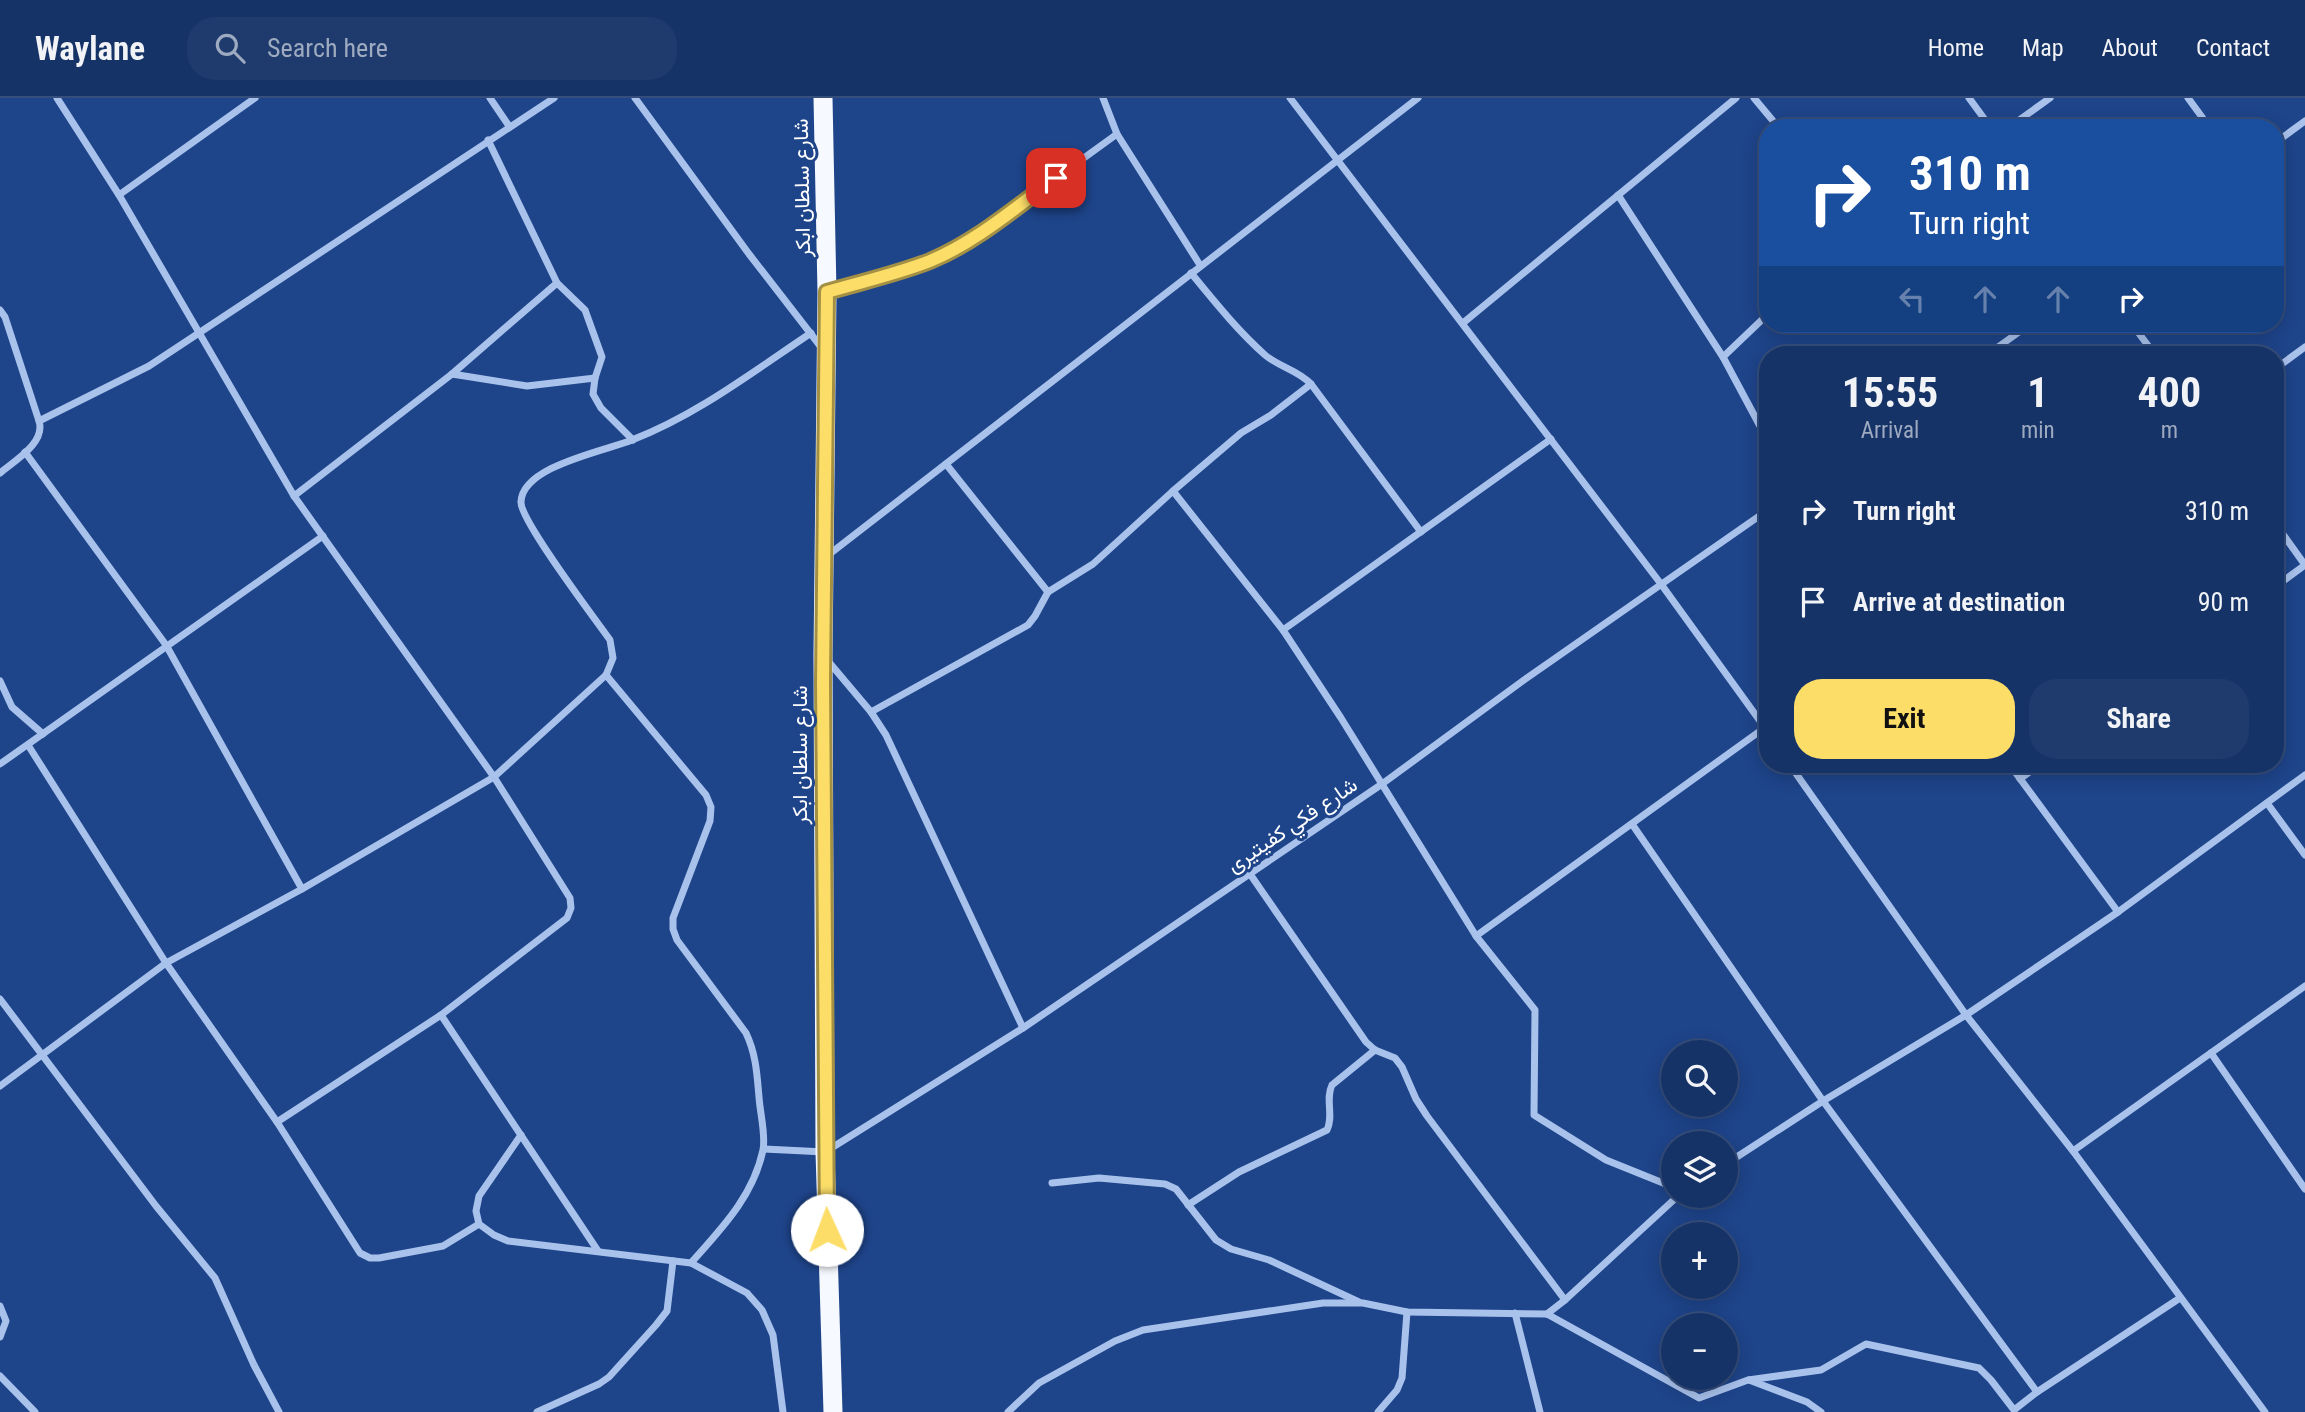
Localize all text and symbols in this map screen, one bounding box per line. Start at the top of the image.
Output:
search box [187,17,677,80]
text: Waylane [35,29,145,68]
icon: search [211,29,249,67]
text: Search here [267,33,388,63]
text: Home [1928,34,1984,62]
text: Map [2022,34,2064,62]
text: About [2102,34,2158,62]
text: Contact [2196,34,2270,62]
street label: شارع سلطان ابكر [789,118,817,259]
text: 310 m [1909,145,2031,202]
icon: right [1794,147,1885,238]
pin [1026,148,1086,208]
icon: arrive [1037,159,1075,197]
text: Turn right [1909,204,2030,242]
icon: left [1893,280,1931,318]
icon: ahead [1966,280,2004,318]
icon: ahead [2039,280,2077,318]
icon: right [2112,280,2150,318]
text: 15:55 [1842,368,1938,417]
text: 1 [2027,368,2048,417]
text: 400 [2137,368,2201,417]
text: Arrival [1861,417,1919,444]
text: min [2021,417,2055,444]
text: m [2161,417,2178,444]
icon: right [1794,492,1832,530]
text: Turn right [1853,496,1955,526]
text: 310 m [2185,496,2249,526]
icon: arrive [1794,583,1832,621]
text: Arrive at destination [1853,587,2065,617]
text: 90 m [2198,587,2249,617]
button: Exit [1794,679,2015,759]
button: Share [2029,679,2249,759]
street label: شارع سلطان ابكر [788,686,814,825]
street label: شارع فكي كفيتيرى [1222,773,1365,882]
map controls [1661,1040,1738,1390]
button: search [1661,1040,1738,1117]
button: layers [1661,1131,1738,1208]
position arrow [790,1193,864,1267]
button: + [1661,1222,1738,1299]
button: − [1661,1313,1738,1390]

